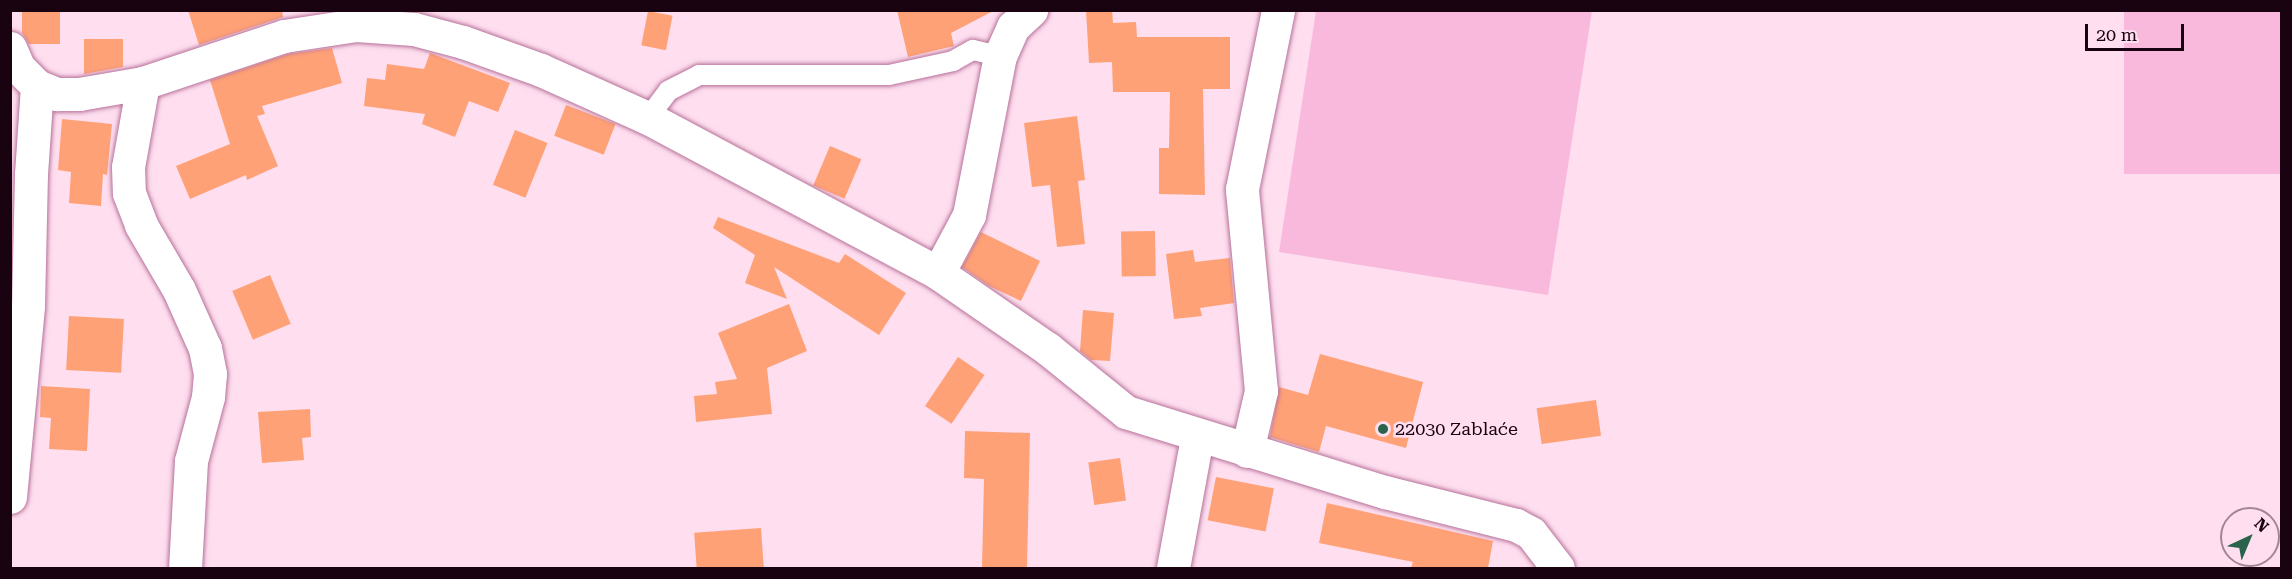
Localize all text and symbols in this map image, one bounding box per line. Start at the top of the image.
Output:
scale bar [2088,12,2187,50]
text: 20 m [2096,24,2137,45]
place label: 22030 Zablaće [1395,418,1518,440]
marker: 22030 Zablaće [1376,422,1390,436]
north arrow [2220,507,2280,567]
text: N [2250,514,2272,536]

